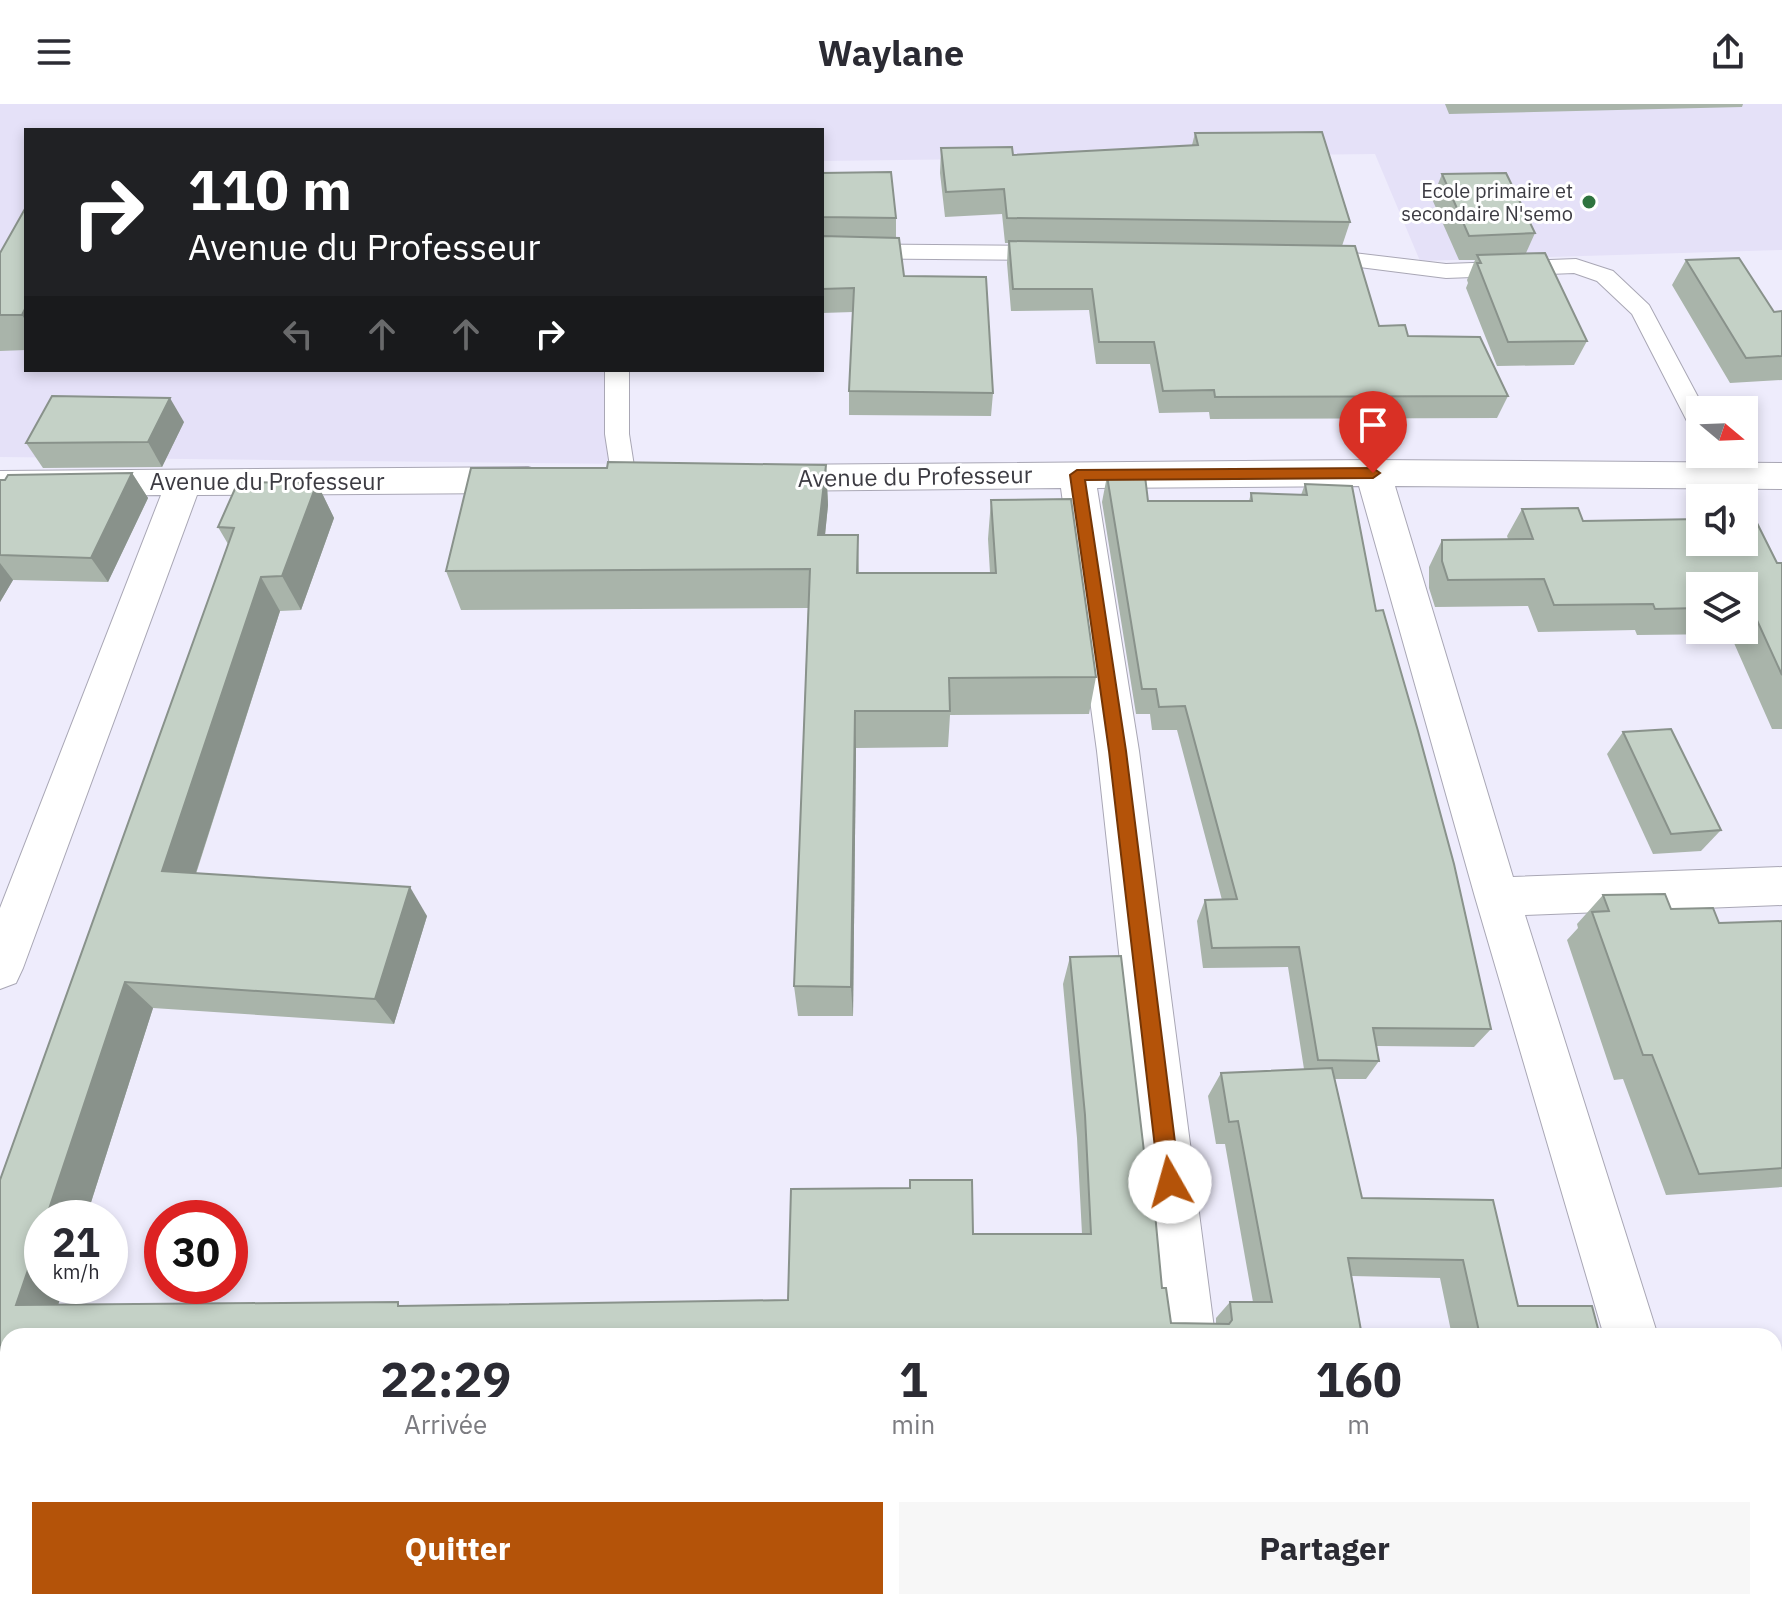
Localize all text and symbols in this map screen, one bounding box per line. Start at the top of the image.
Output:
text: Waylane [818,29,964,76]
icon: menu [32,30,76,74]
icon: share [1706,30,1750,74]
text: 110 m [188,153,352,225]
icon: right [56,160,160,264]
place label: Ecole primaire et secondaire N'semo [1401,177,1573,227]
marker: Ecole primaire et secondaire N'semo [1580,193,1598,211]
text: Avenue du Professeur [188,223,541,270]
icon: left [276,312,320,356]
icon: ahead [360,312,404,356]
icon: ahead [444,312,488,356]
icon: right [528,312,572,356]
pin [1339,391,1407,473]
north arrow [1686,396,1758,468]
map controls [1686,396,1758,644]
icon: arrive [1351,403,1395,447]
street label: Avenue du Professeur [797,458,1033,494]
street label: Avenue du Professeur [149,465,385,497]
button: sound [1686,484,1758,556]
button: layers [1686,572,1758,644]
position arrow [1128,1140,1212,1224]
speed limit sign: 30 [144,1200,248,1304]
text: 21 [52,1216,100,1268]
text: km/h [52,1258,100,1285]
text: 22:29 [380,1348,511,1410]
text: 1 [899,1348,928,1410]
text: 160 [1315,1348,1402,1410]
text: Arrivée [404,1407,487,1441]
text: min [891,1407,935,1441]
text: m [1347,1407,1370,1441]
button: Quitter [32,1502,883,1594]
button: Partager [899,1502,1750,1594]

